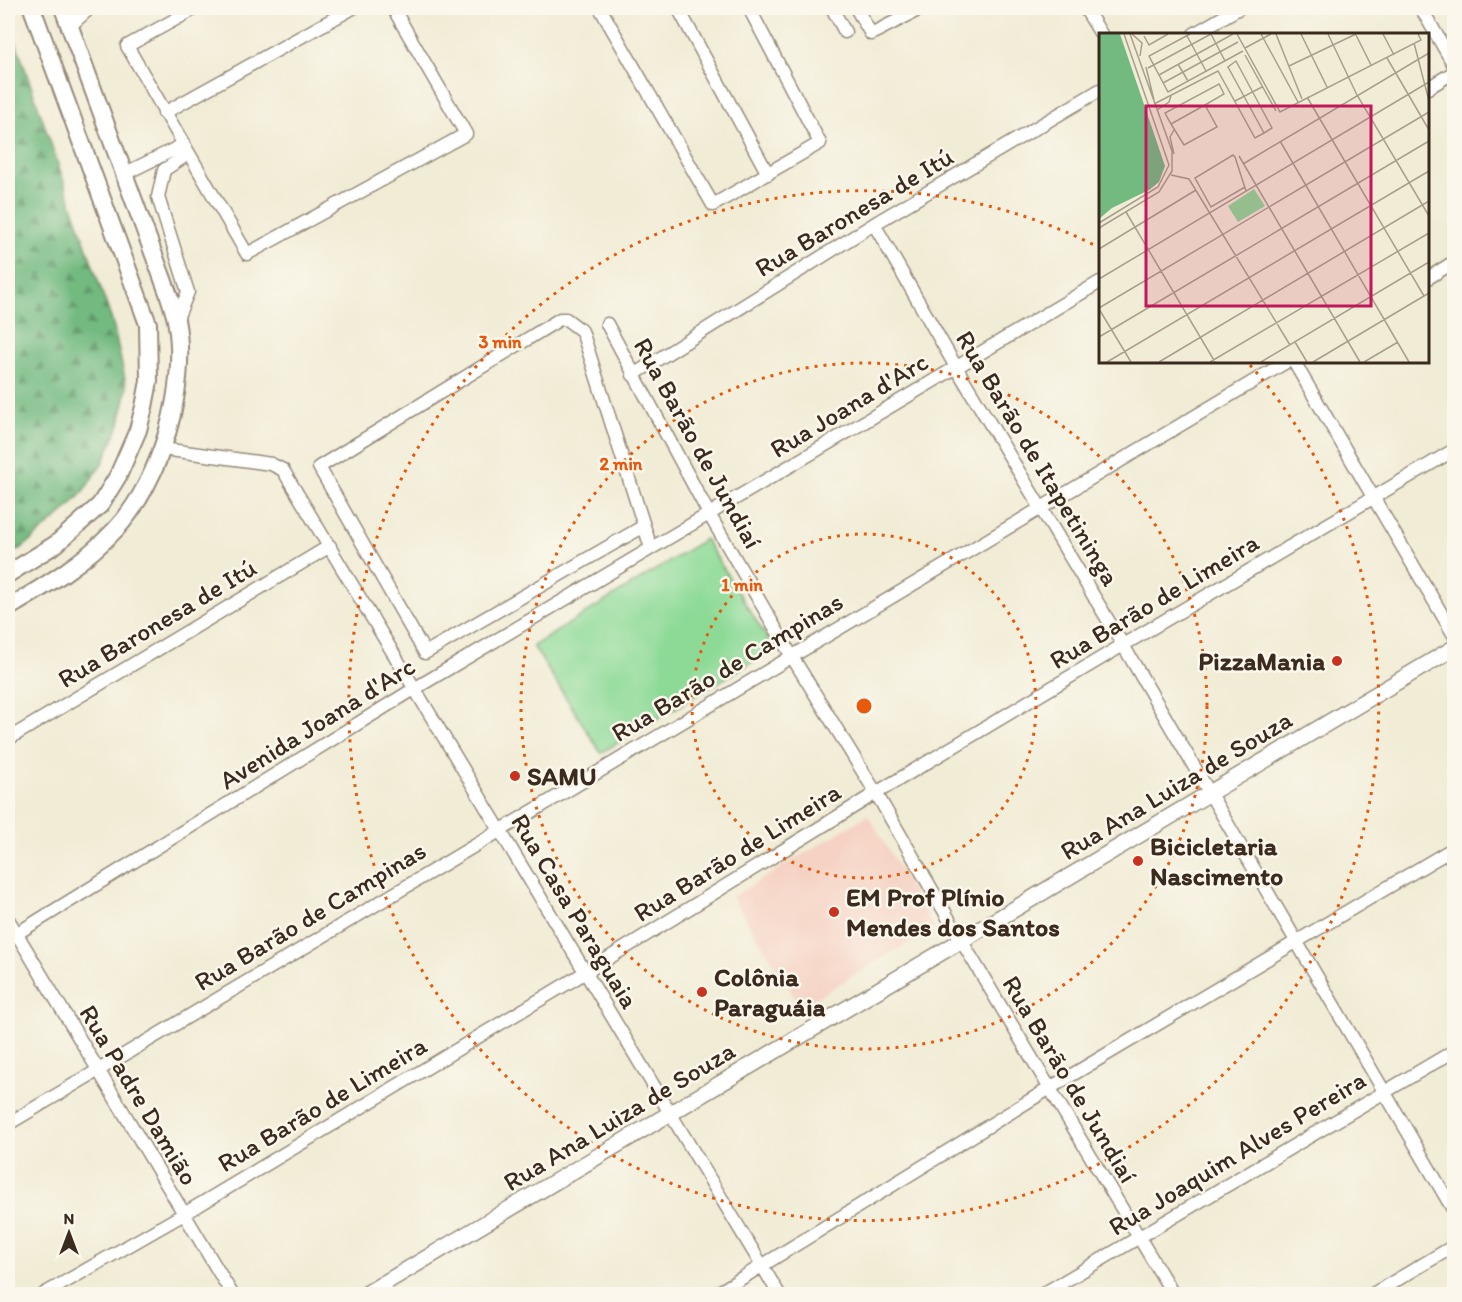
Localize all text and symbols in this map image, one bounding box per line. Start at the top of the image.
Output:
inset map [1099,33,1429,363]
street label: Rua Baronesa de Itú [749,140,959,284]
street label: Rua Barão de Itapetininga [949,325,1127,592]
text: 3 min [478,331,522,353]
street label: Rua Barão de Jundiaí [627,332,769,554]
street label: Rua Joana d'Arc [764,345,934,465]
text: 2 min [600,453,643,475]
street label: Rua Barão de Limeira [1044,526,1265,676]
street label: Rua Baronesa de Itú [52,551,262,695]
text: 1 min [721,574,763,596]
street label: Rua Barão de Campinas [605,585,849,749]
place label: PizzaMania [1198,645,1325,677]
street label: Avenida Joana d'Arc [213,650,421,796]
marker: PizzaMania [1330,654,1344,668]
centre of rings [854,696,874,716]
street label: Rua Ana Luiza de Souza [1054,703,1298,867]
place label: SAMU [527,760,596,792]
marker: SAMU [508,769,522,783]
street label: Rua Barão de Limeira [627,775,847,929]
street label: Rua Casa Paraguaia [504,808,646,1015]
place label: Bicicletaria Nascimento [1150,830,1283,892]
street label: Rua Barão de Campinas [188,834,432,998]
marker: Bicicletaria Nascimento [1131,854,1145,868]
place label: EM Prof Plínio Mendes dos Santos [846,881,1060,943]
marker: EM Prof Plínio Mendes dos Santos [827,905,841,919]
place label: Colônia Paraguáia [714,961,826,1023]
street label: Rua Barão de Jundiaí [995,970,1145,1189]
marker: Colônia Paraguáia [695,985,709,999]
street label: Rua Padre Damião [73,999,205,1191]
street label: Rua Barão de Limeira [212,1029,433,1179]
street label: Rua Ana Luiza de Souza [497,1034,741,1198]
street label: Rua Joaquim Alves Pereira [1103,1063,1371,1242]
north arrow [39,1203,99,1263]
text: N [64,1209,74,1228]

